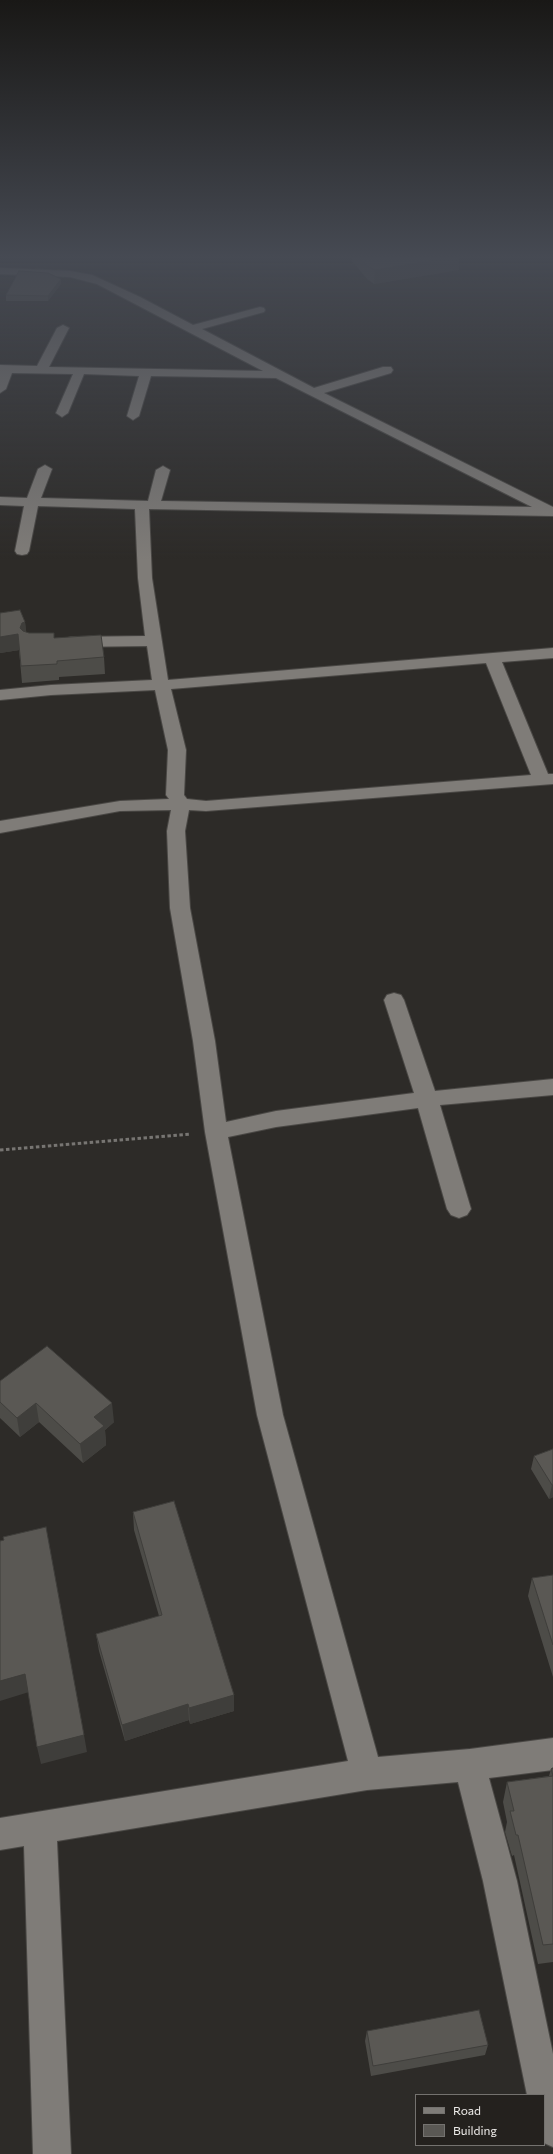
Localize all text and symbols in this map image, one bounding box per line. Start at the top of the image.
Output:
legend [415,2094,545,2146]
text: Road [453,2103,481,2117]
text: Building [453,2123,497,2137]

